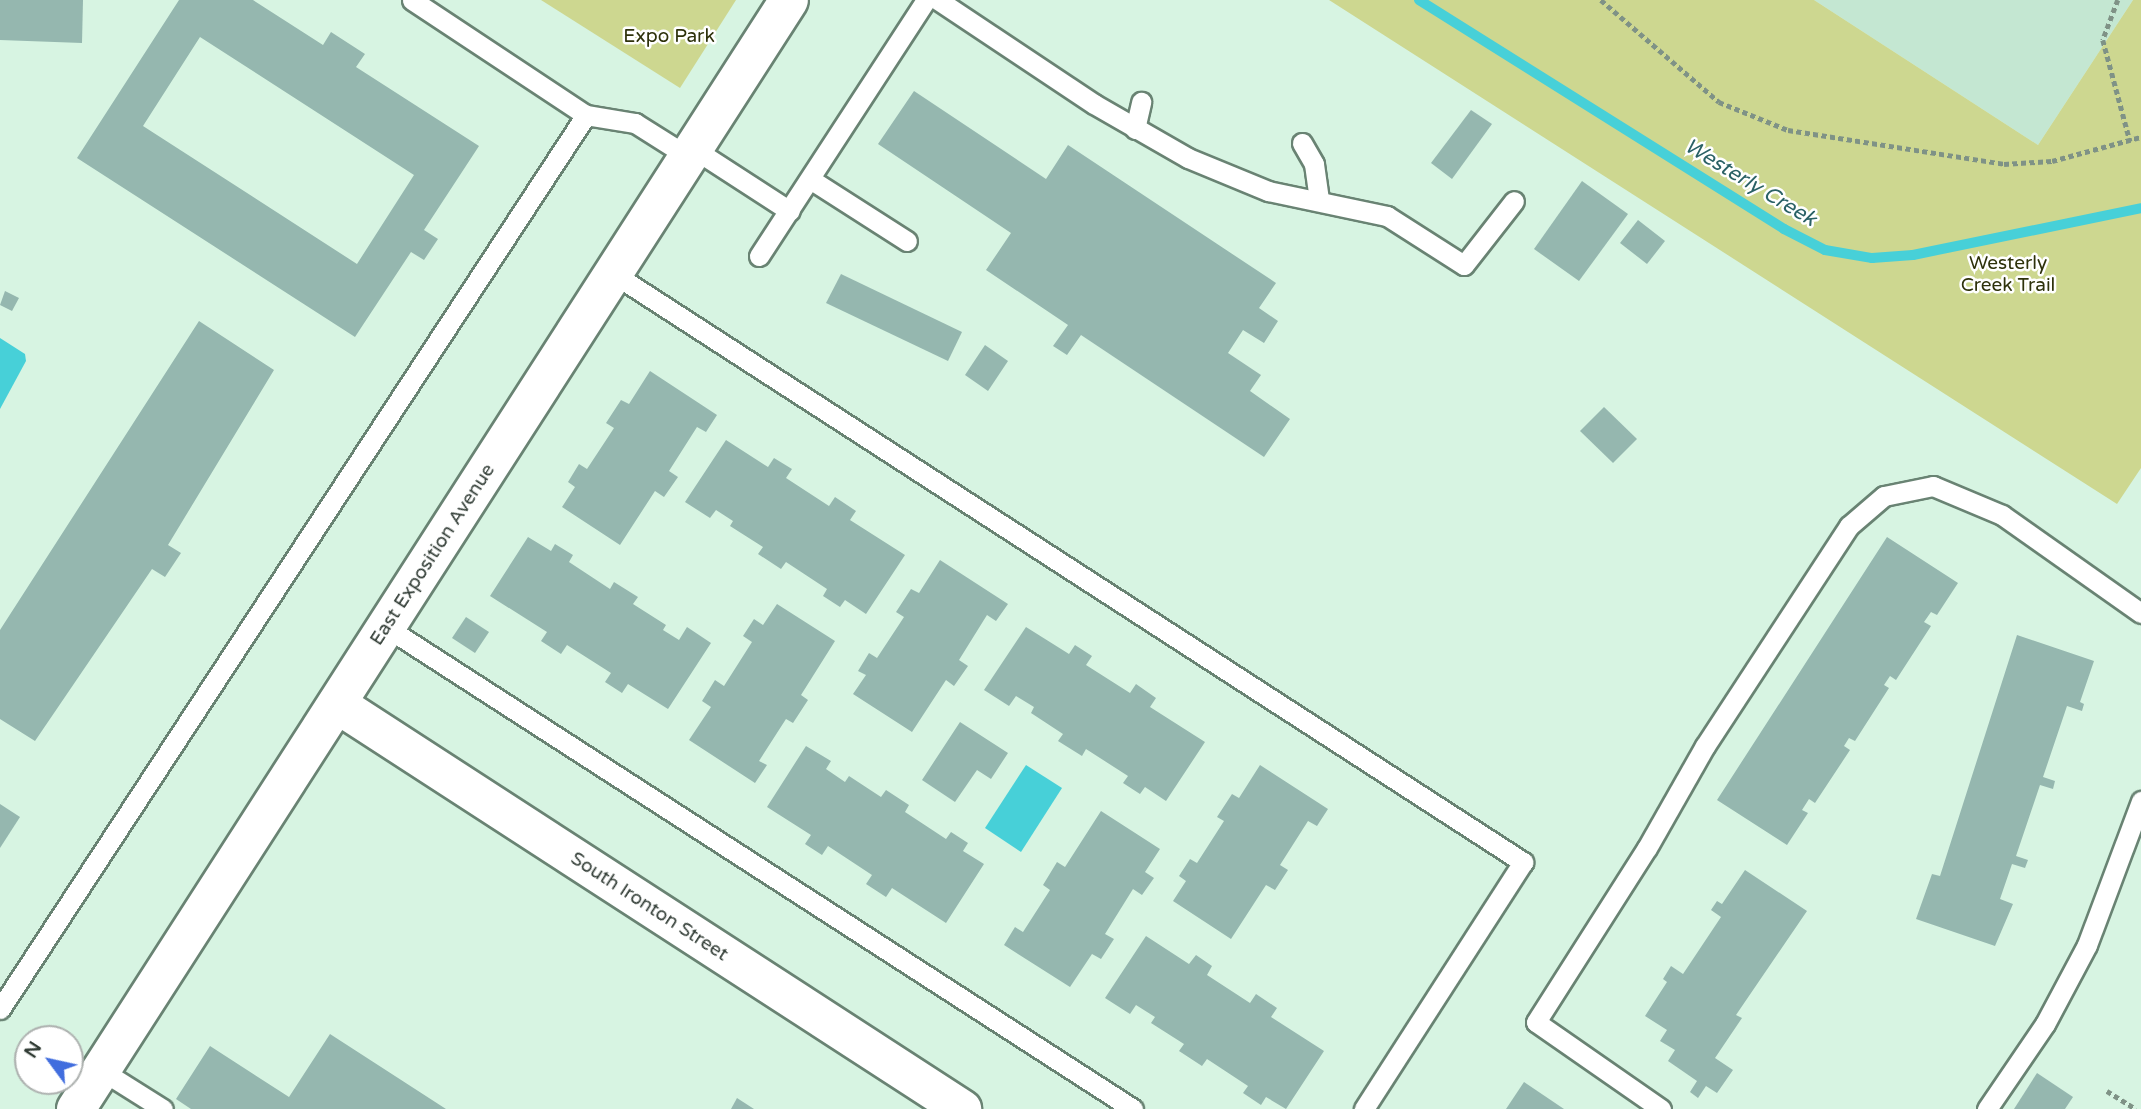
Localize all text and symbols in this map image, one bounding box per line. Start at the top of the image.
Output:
park label: Expo Park [623,26,715,48]
water label: Westerly Creek [1680,134,1820,232]
park label: Westerly Creek Trail [1961,253,2055,297]
street label: East Exposition Avenue [366,460,500,650]
street label: South Ironton Street [566,848,732,966]
north arrow [14,1025,84,1095]
text: N [20,1037,46,1062]

